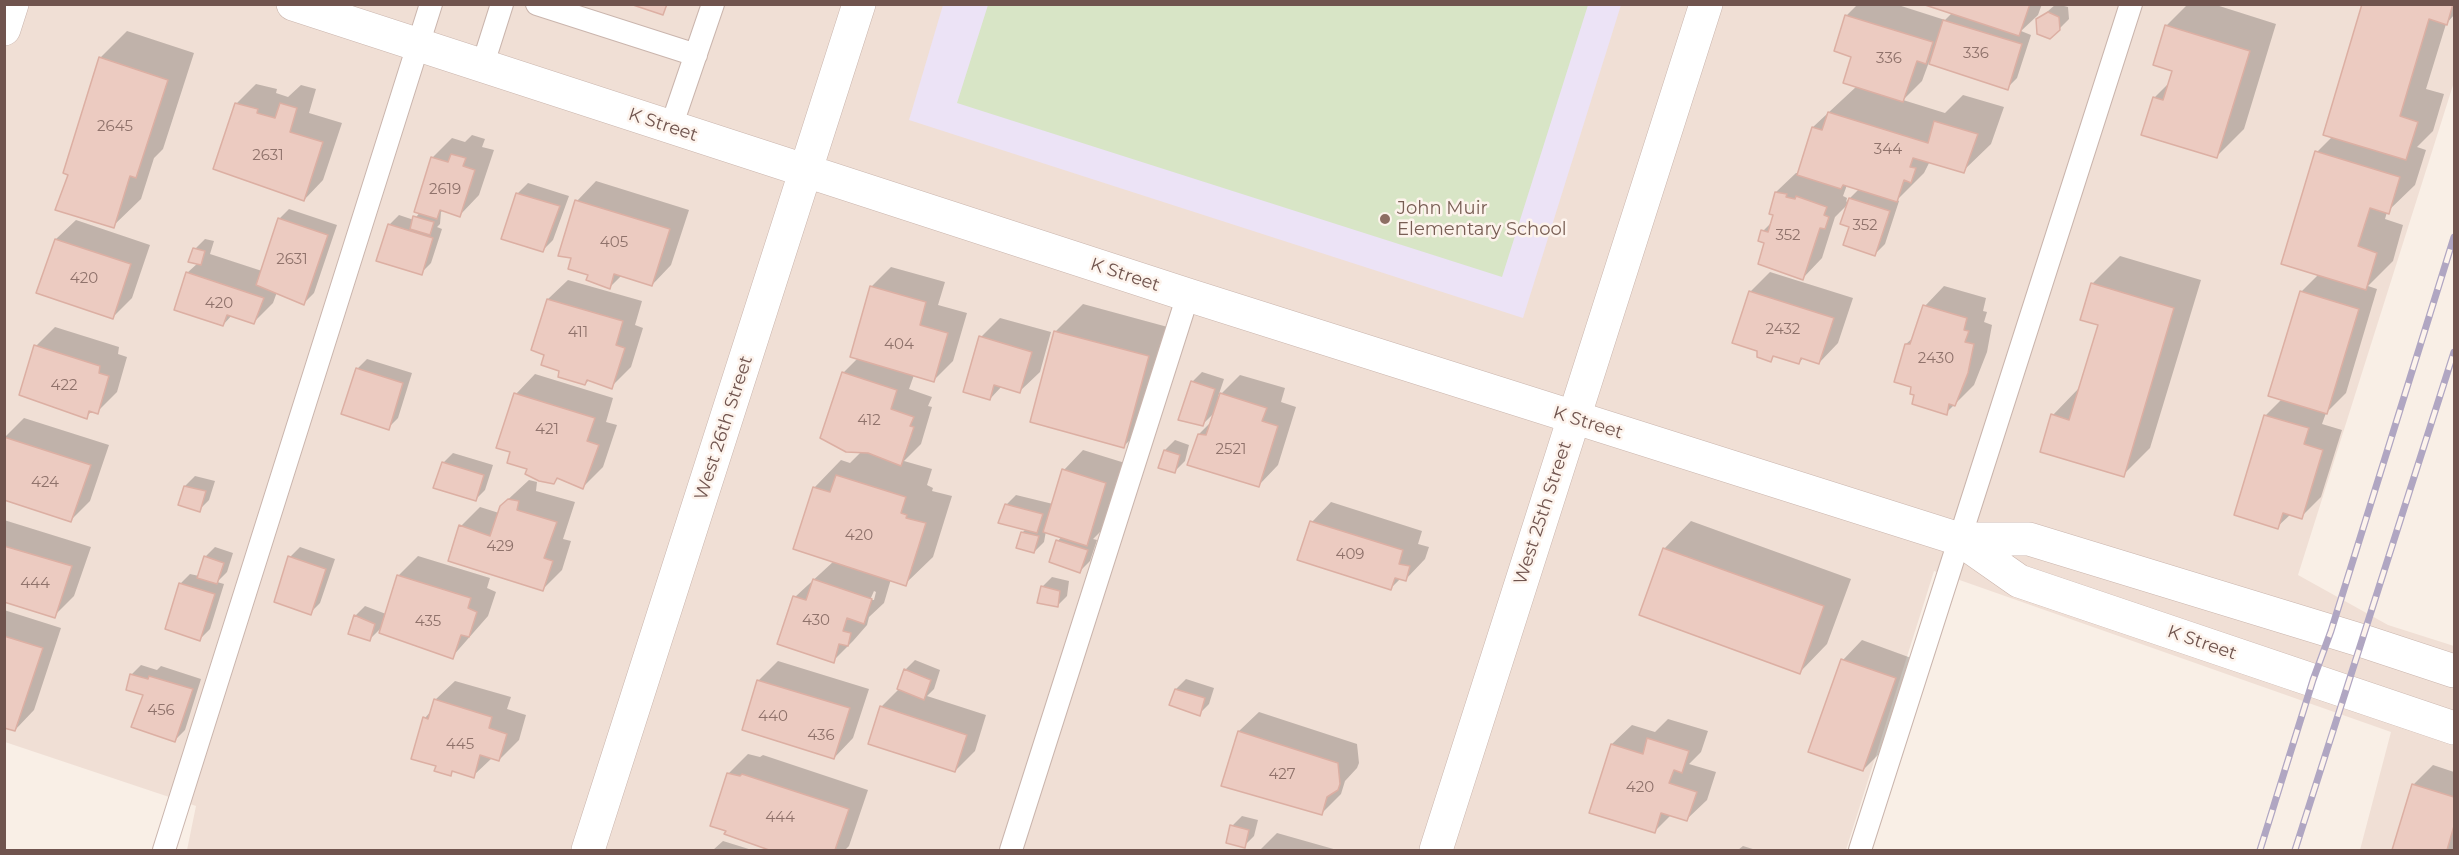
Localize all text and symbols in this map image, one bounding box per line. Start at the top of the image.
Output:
house number: 336 [1963,45,1989,63]
house number: 336 [1876,50,1902,68]
street label: K Street [625,104,701,146]
house number: 2645 [97,118,133,136]
house number: 344 [1874,141,1902,159]
house number: 2631 [252,147,284,165]
house number: 2619 [429,181,461,199]
place label: John Muir Elementary School [1397,198,1567,240]
marker: John Muir Elementary School [1378,212,1392,226]
house number: 352 [1852,217,1878,235]
house number: 352 [1775,227,1801,245]
house number: 405 [600,234,628,252]
house number: 2631 [276,251,308,269]
street label: K Street [1087,254,1163,296]
house number: 420 [70,270,98,288]
house number: 420 [205,295,233,313]
house number: 2432 [1766,321,1800,339]
house number: 411 [568,324,588,342]
house number: 404 [884,336,914,354]
house number: 2430 [1918,350,1954,368]
street label: West 26th Street [690,353,758,503]
house number: 422 [51,377,77,395]
street label: K Street [1550,402,1626,444]
house number: 412 [857,412,881,430]
house number: 421 [535,421,559,439]
street label: West 25th Street [1510,438,1576,588]
house number: 2521 [1216,441,1246,459]
house number: 424 [31,474,59,492]
house number: 420 [845,527,873,545]
house number: 429 [486,538,514,556]
house number: 409 [1336,546,1364,564]
house number: 444 [20,575,50,593]
house number: 430 [802,612,830,630]
house number: 435 [415,613,441,631]
street label: K Street [2164,621,2240,665]
house number: 456 [147,702,175,720]
house number: 440 [758,708,788,726]
house number: 436 [807,727,835,745]
house number: 445 [446,736,474,754]
house number: 427 [1268,766,1296,784]
house number: 420 [1626,779,1654,797]
house number: 444 [765,809,795,827]

